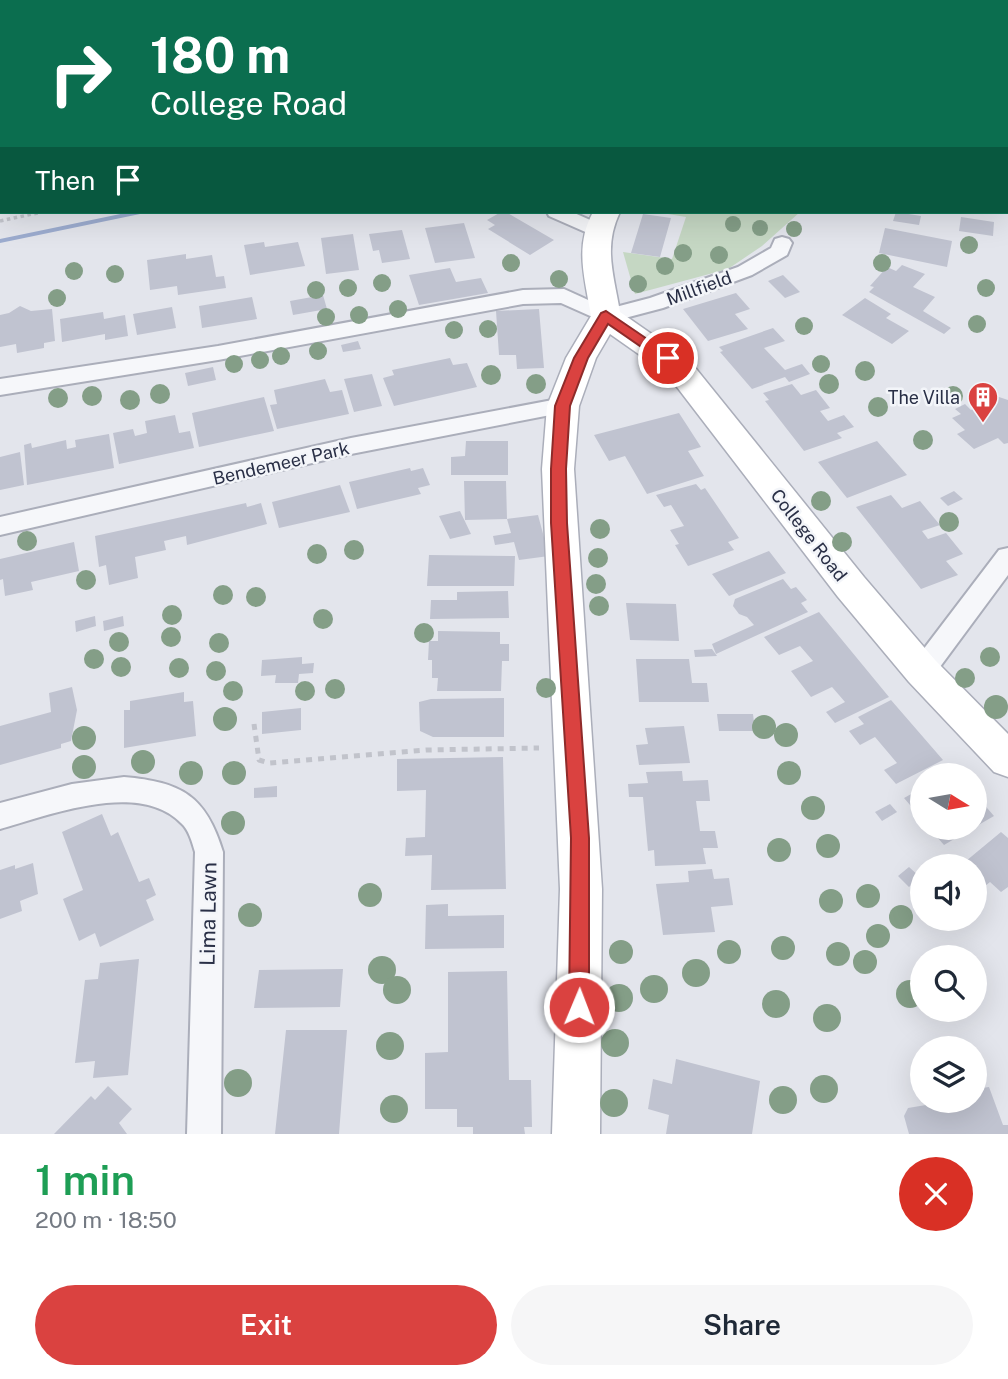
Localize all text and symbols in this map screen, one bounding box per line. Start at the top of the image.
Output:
text: 180 m [150,26,290,84]
icon: right [35,28,126,119]
text: College Road [150,85,347,122]
icon: arrive [109,161,147,199]
text: Then [35,165,95,196]
street label: Millfield [663,267,735,309]
pin [638,328,698,388]
icon: arrive [649,339,687,377]
building icon: The Villa [966,380,1000,424]
place label: The Villa [888,387,960,408]
street label: Bendemeer Park [211,437,351,489]
street label: College Road [767,485,851,585]
north arrow [910,763,987,840]
map controls [910,763,987,1113]
button: sound [910,854,987,931]
street label: Lima Lawn [195,862,221,966]
button: search [910,945,987,1022]
position arrow [542,970,616,1044]
button: layers [910,1036,987,1113]
text: 1 min [35,1155,135,1204]
button: close [899,1157,973,1231]
text: 200 m · 18:50 [35,1206,177,1233]
button: Exit [35,1285,497,1365]
button: Share [511,1285,973,1365]

